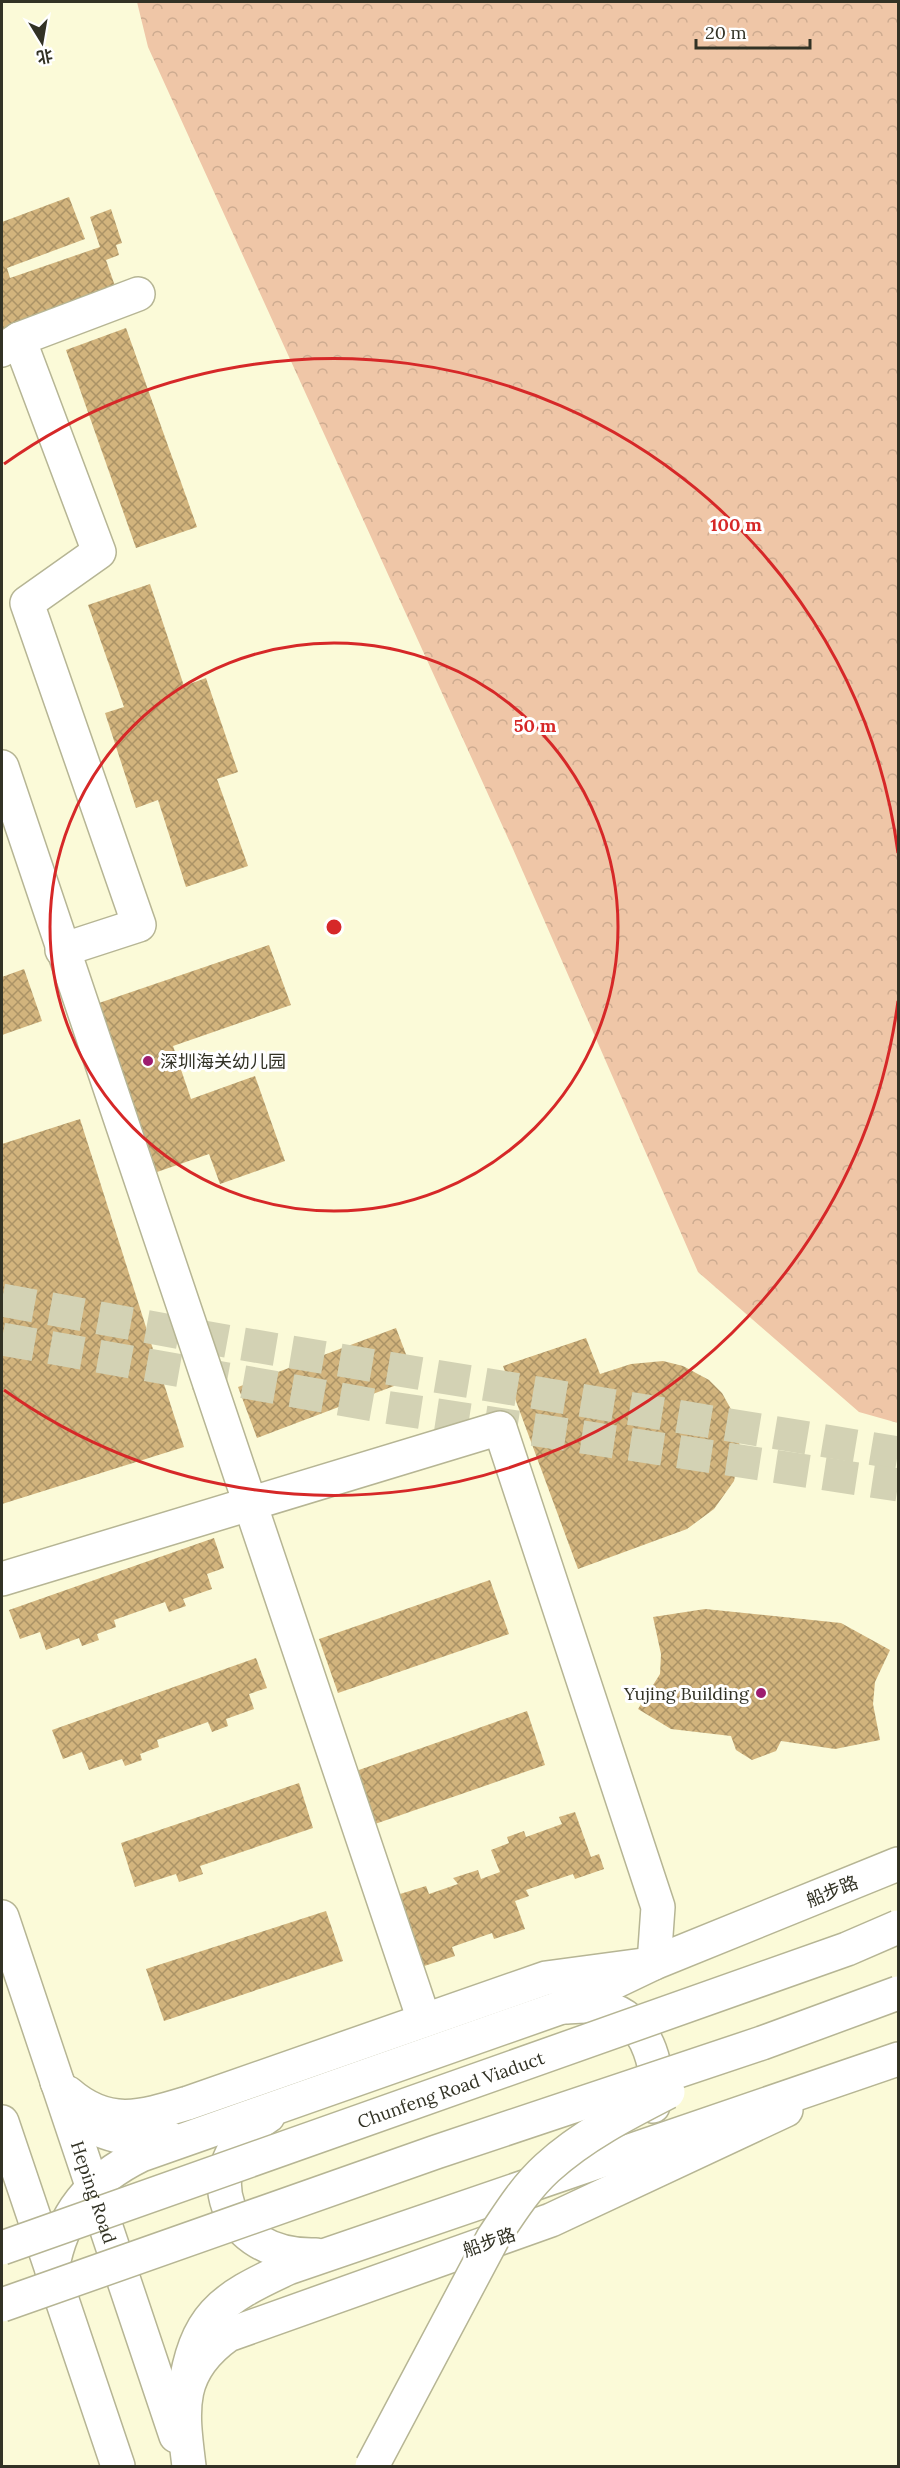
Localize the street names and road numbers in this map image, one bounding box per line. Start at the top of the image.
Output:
street label: 船步路 [803,1870,861,1912]
street label: Chunfeng Road Viaduct [354,2046,547,2133]
street label: Heping Road [66,2138,122,2246]
street label: 船步路 [460,2222,518,2262]

